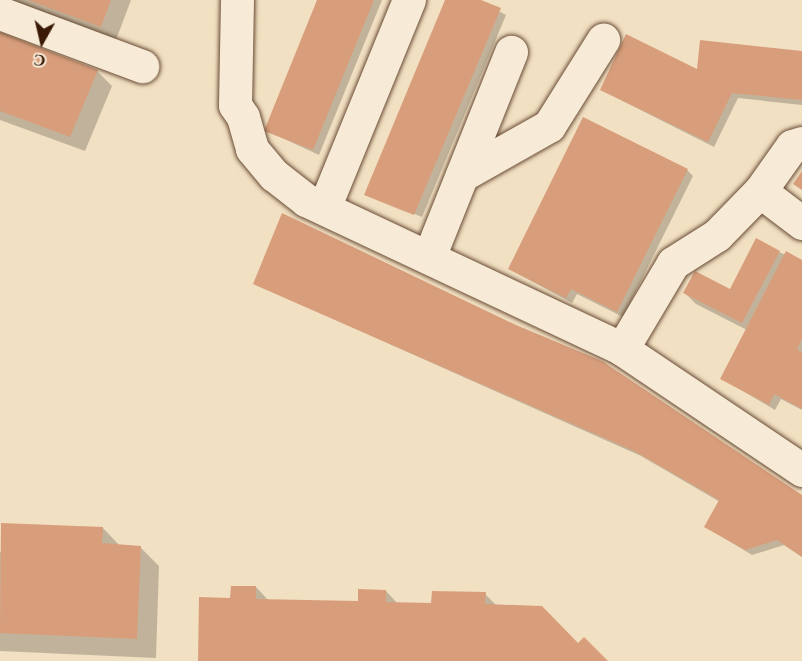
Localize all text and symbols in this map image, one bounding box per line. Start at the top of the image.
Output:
north arrow [12,12,72,72]
text: С [32,49,47,72]

